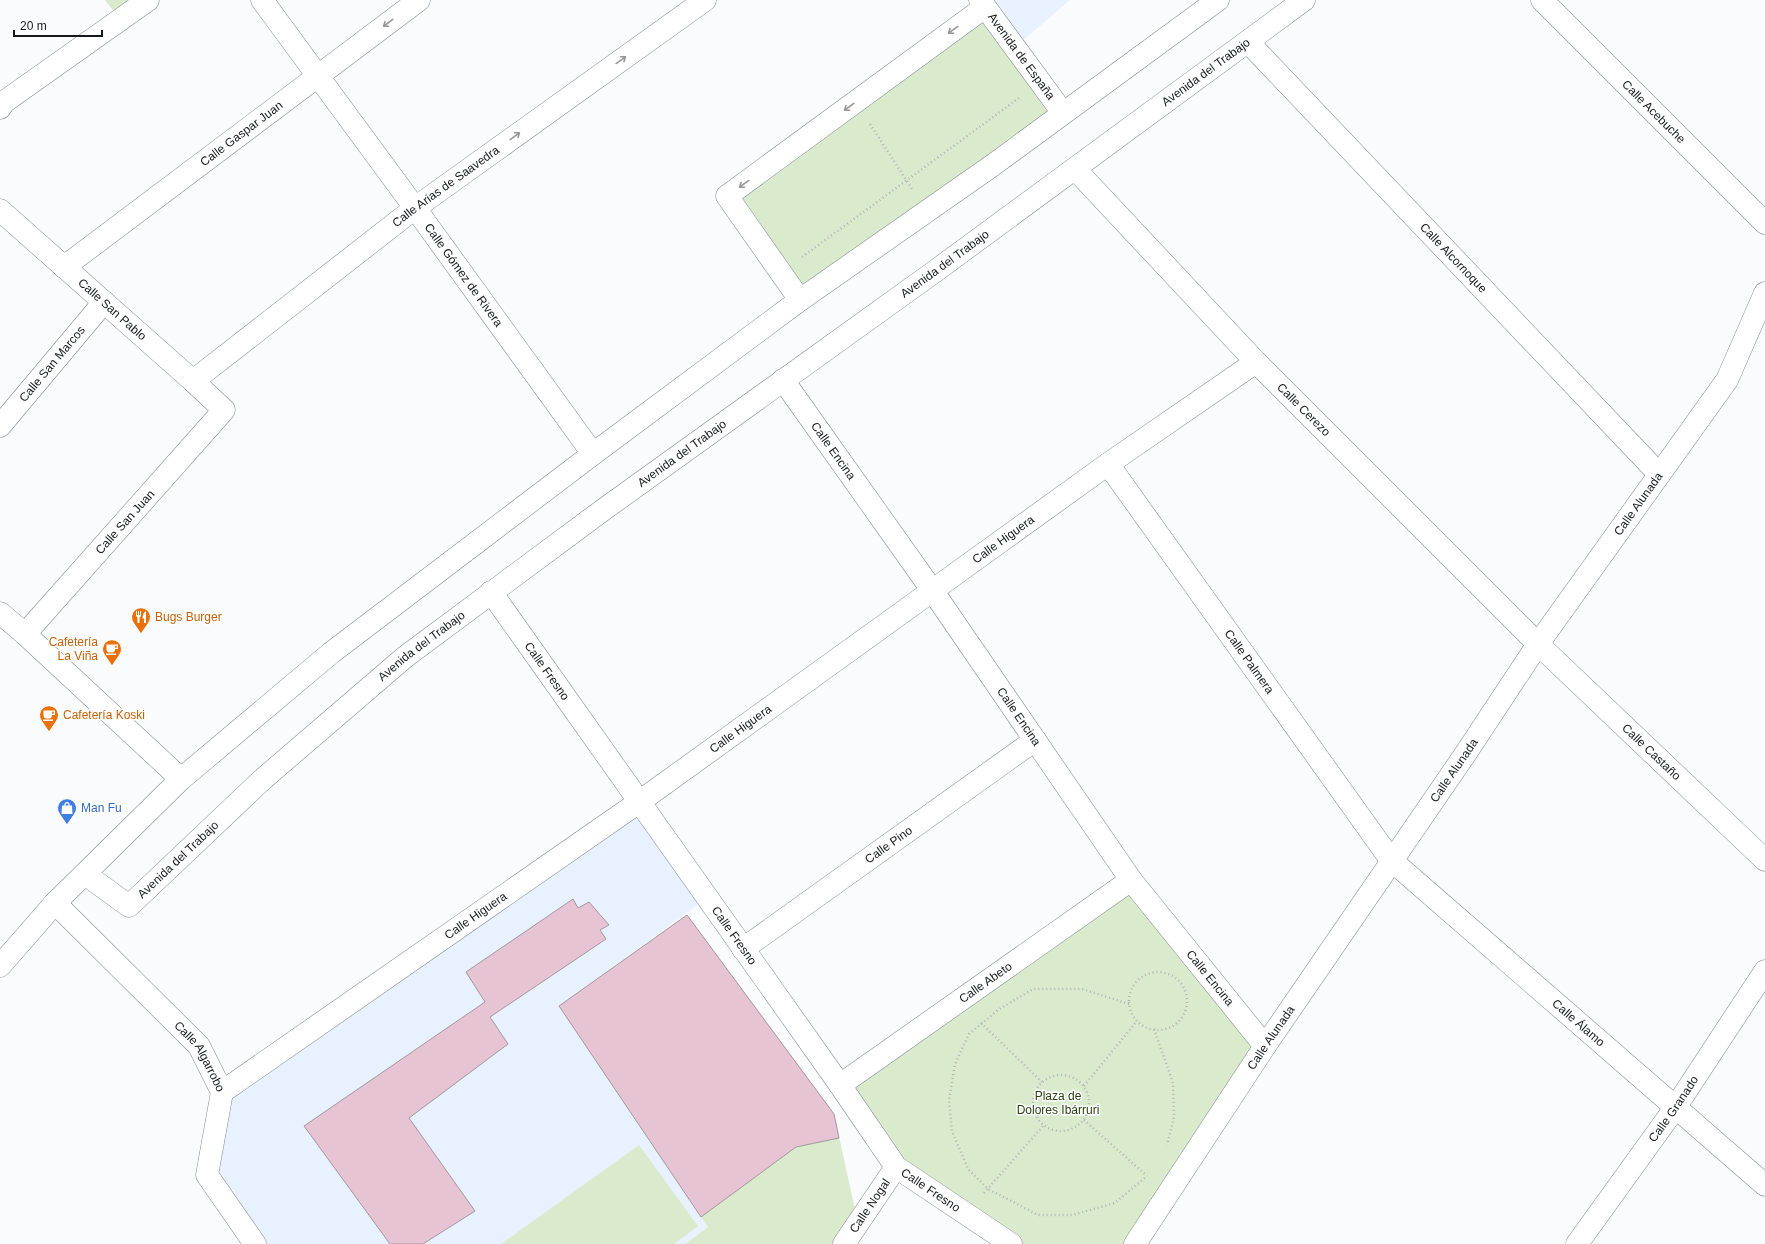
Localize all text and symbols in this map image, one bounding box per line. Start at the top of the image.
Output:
street label: Avenida de España [985,10,1058,103]
scale bar [14,12,102,38]
text: 20 m [20,19,47,33]
one-way arrow [383,19,394,27]
one-way arrow [948,26,959,34]
street label: Avenida del Trabajo [1159,35,1253,109]
one-way arrow [615,56,626,64]
street label: Calle Acebuche [1619,77,1688,146]
street label: Calle Gaspar Juan [197,98,285,169]
one-way arrow [843,103,854,111]
one-way arrow [509,132,520,140]
street label: Calle Arias de Saavedra [389,143,502,230]
one-way arrow [738,180,749,188]
street label: Calle Alcornoque [1417,220,1490,296]
street label: Calle Gómez de Rivera [421,221,506,330]
street label: Avenida del Trabajo [898,227,992,301]
street label: Calle San Pablo [75,276,149,344]
street label: Calle San Marcos [16,323,88,405]
street label: Calle Cerezo [1274,380,1333,439]
street label: Avenida del Trabajo [635,416,729,490]
street label: Calle Encina [808,419,859,483]
street label: Calle Alunada [1611,470,1666,538]
street label: Calle San Juan [93,487,157,557]
street label: Calle Higuera [970,512,1037,566]
restaurant icon: Bugs Burger [130,606,152,634]
street label: Avenida del Trabajo [375,608,468,684]
place label: Bugs Burger [155,610,222,624]
street label: Calle Palmera [1222,627,1277,697]
place label: Cafetería La Viña [49,635,98,663]
cafe icon: Cafetería La Viña [101,638,123,666]
street label: Calle Fresno [522,639,573,703]
street label: Calle Encina [994,685,1044,749]
street label: Calle Higuera [707,702,774,756]
cafe icon: Cafetería Koski [38,704,60,732]
place label: Cafetería Koski [63,708,145,722]
street label: Calle Castaño [1619,721,1684,783]
street label: Calle Alunada [1427,736,1481,805]
shop icon: Man Fu [56,797,78,825]
place label: Man Fu [81,801,122,815]
street label: Avenida del Trabajo [135,818,222,901]
street label: Calle Pino [862,823,915,866]
street label: Calle Higuera [442,889,510,942]
street label: Calle Fresno [709,904,760,968]
street label: Calle Encina [1183,947,1237,1009]
street label: Calle Abeto [956,959,1015,1006]
street label: Calle Álamo [1549,996,1608,1050]
street label: Calle Alunada [1244,1003,1298,1072]
street label: Calle Algarrobo [171,1018,228,1094]
street label: Calle Granado [1646,1073,1701,1145]
park label: Plaza de Dolores Ibárruri [1017,1089,1099,1117]
street label: Calle Fresno [898,1165,963,1215]
street label: Calle Nogal [847,1176,893,1236]

